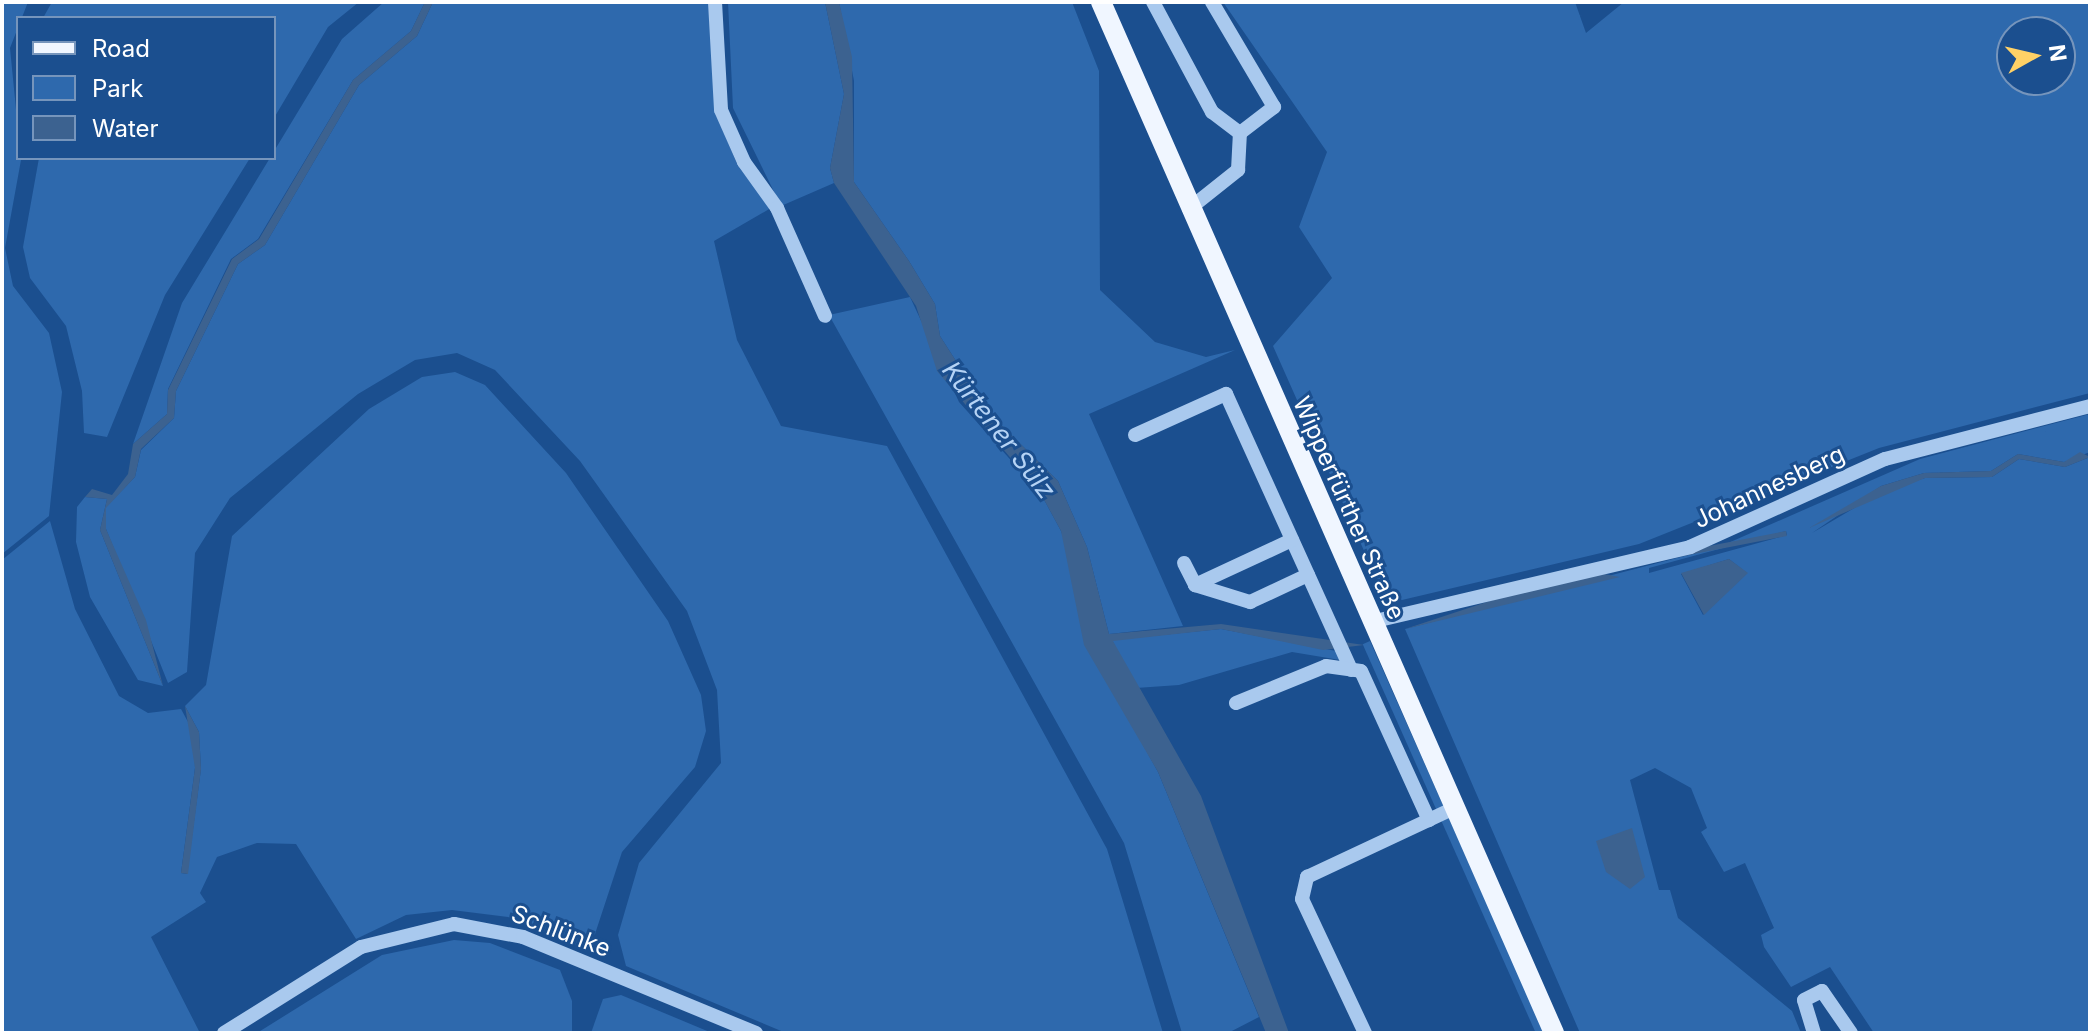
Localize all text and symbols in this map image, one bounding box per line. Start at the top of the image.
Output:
legend [16,16,276,160]
north arrow [1996,16,2076,96]
text: Road [92,34,150,63]
text: N [2044,43,2072,63]
text: Park [92,74,143,103]
text: Water [92,114,159,143]
water label: Kürtener Sülz [936,355,1062,505]
street label: Wipperfürther Straße [1287,392,1411,624]
street label: Johannesberg [1689,440,1849,534]
street label: Schlünke [507,899,615,963]

